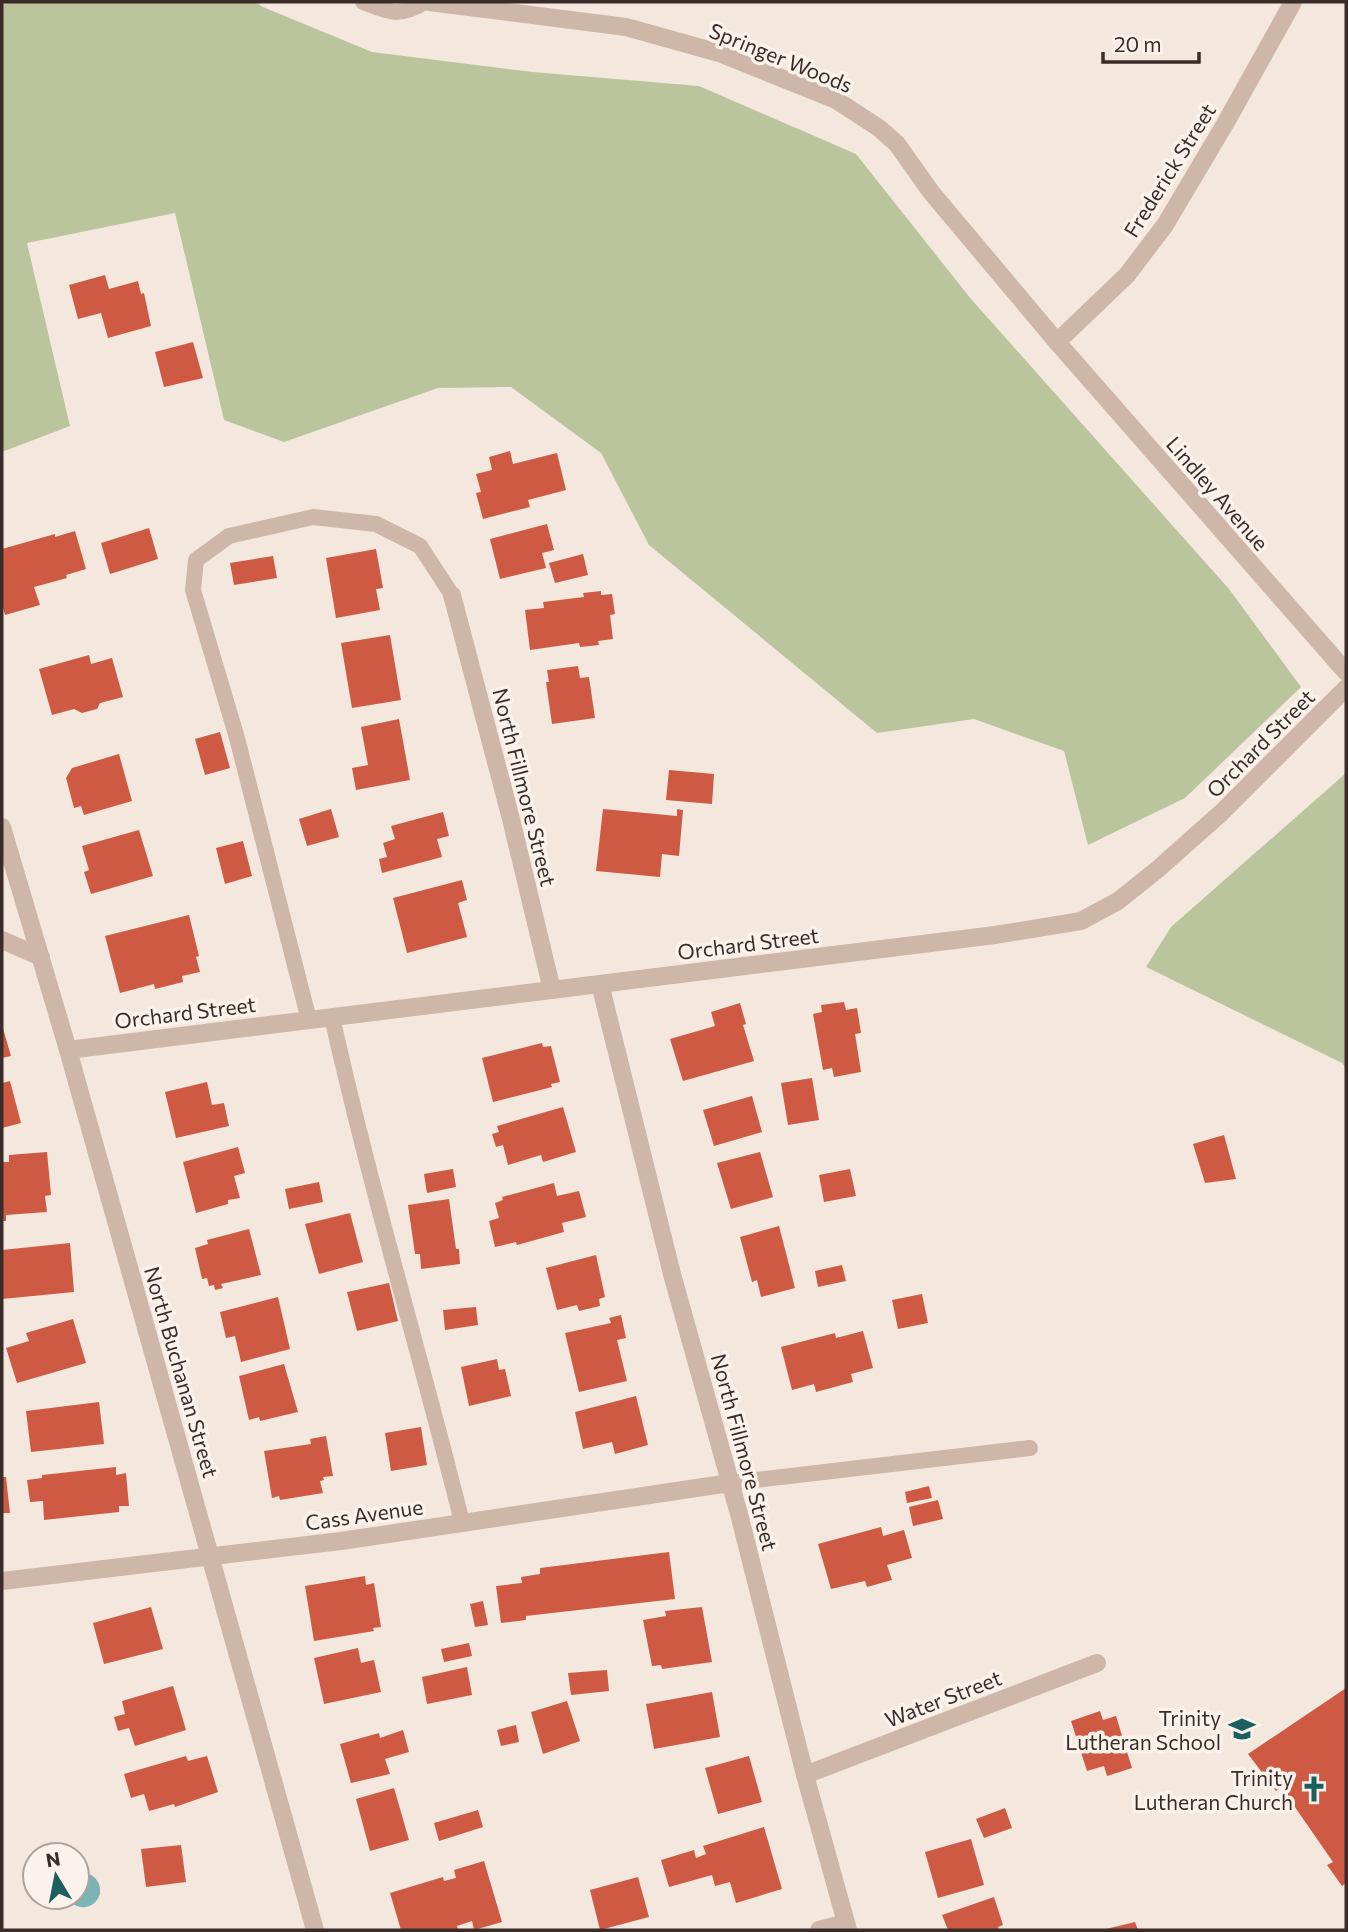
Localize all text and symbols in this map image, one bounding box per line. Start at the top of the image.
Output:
street label: Springer Woods [706,17,856,97]
scale bar [1103,21,1199,65]
text: 20 m [1114,31,1162,56]
street label: Frederick Street [1118,99,1220,241]
street label: Lindley Avenue [1162,431,1274,555]
street label: Orchard Street [1201,684,1319,802]
street label: North Fillmore Street [488,686,562,888]
street label: Orchard Street [676,922,820,964]
street label: Orchard Street [113,991,257,1033]
street label: North Buchanan Street [140,1264,224,1480]
street label: North Fillmore Street [707,1351,783,1553]
street label: Cass Avenue [304,1493,424,1535]
street label: Water Street [881,1664,1005,1732]
place label: Trinity Lutheran School [1065,1705,1221,1754]
school or university icon: Trinity Lutheran School [1227,1714,1257,1744]
place label: Trinity Lutheran Church [1134,1765,1293,1814]
church icon: Trinity Lutheran Church [1299,1774,1329,1804]
north arrow [21,1841,91,1911]
text: N [44,1846,62,1871]

